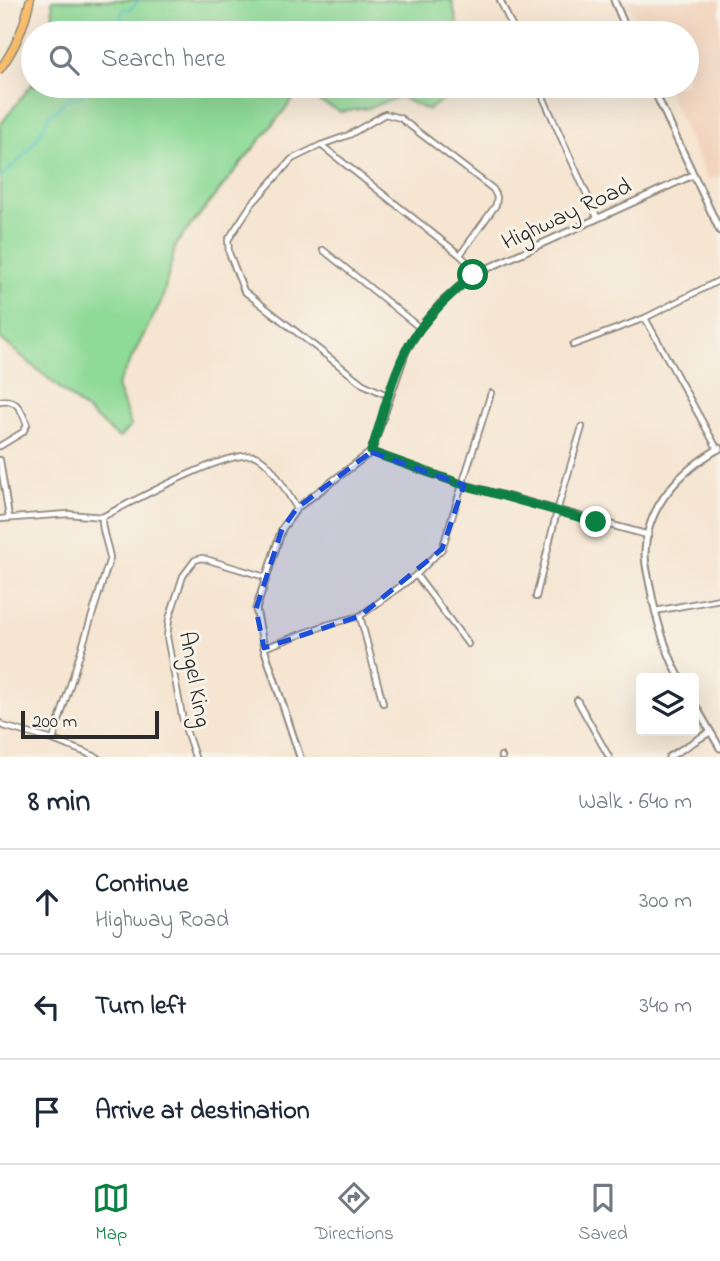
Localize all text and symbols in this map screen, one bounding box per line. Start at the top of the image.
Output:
search box [21,21,699,98]
icon: search [45,41,83,79]
text: Search here [101,41,226,79]
street label: Highway Road [496,170,639,262]
route start [457,259,488,290]
route end [580,506,611,537]
street label: Angel King [168,629,219,730]
map controls [636,673,699,736]
button: layers [636,673,699,736]
scale bar [21,708,159,740]
text: 200 m [32,709,77,736]
text: 8 min [28,781,90,825]
text: Walk · 640 m [578,786,692,819]
text: Continue [95,866,188,904]
icon: ahead [28,883,66,921]
text: 300 m [639,885,692,918]
text: Highway Road [95,904,229,937]
icon: left [28,988,66,1026]
text: Turn left [95,988,186,1026]
text: 340 m [639,990,692,1023]
icon: arrive [28,1093,66,1131]
text: Arrive at destination [95,1093,310,1131]
tab: Map [92,1179,130,1248]
tab: Directions [315,1179,394,1248]
tab: Saved [578,1179,628,1248]

